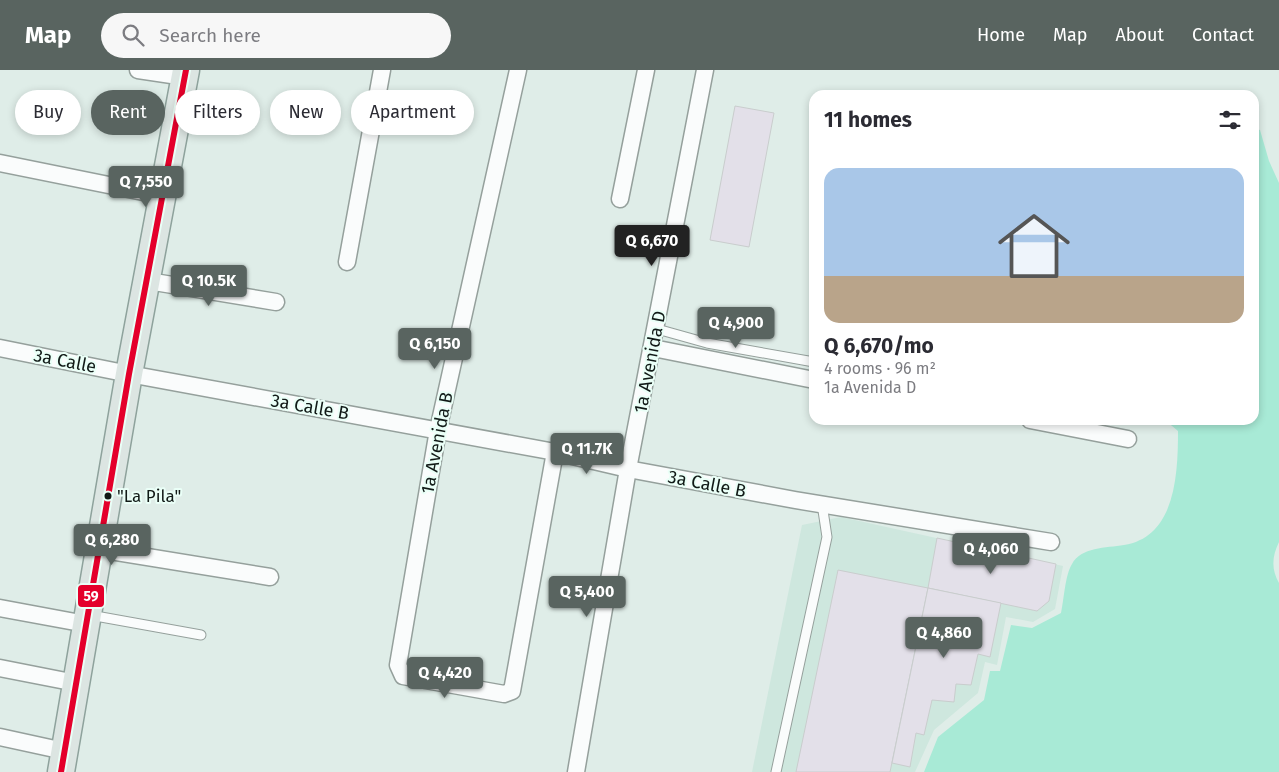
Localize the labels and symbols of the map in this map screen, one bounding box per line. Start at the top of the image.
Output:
pin: Q 7,550 [100,166,192,208]
pin: Q 6,670 [606,224,698,267]
pin: Q 10.5K [163,264,255,307]
pin: Q 4,900 [690,306,782,349]
street label: 1a Avenida D [629,309,671,415]
pin: Q 6,150 [389,328,481,370]
street label: 3a Calle [32,344,98,378]
street label: 3a Calle B [269,389,351,425]
street label: 1a Avenida B [416,390,458,496]
pin: Q 11.7K [541,432,633,475]
street label: 3a Calle B [666,466,748,502]
place label: "La Pila" [117,486,181,507]
marker: "La Pila" [103,491,113,501]
pin: Q 6,280 [66,524,158,566]
pin: Q 4,060 [945,532,1037,575]
pin: Q 5,400 [541,576,633,618]
line badge: 59 [77,584,105,608]
text: 59 [83,588,99,605]
pin: Q 4,860 [898,616,990,659]
pin: Q 4,420 [399,656,491,699]

